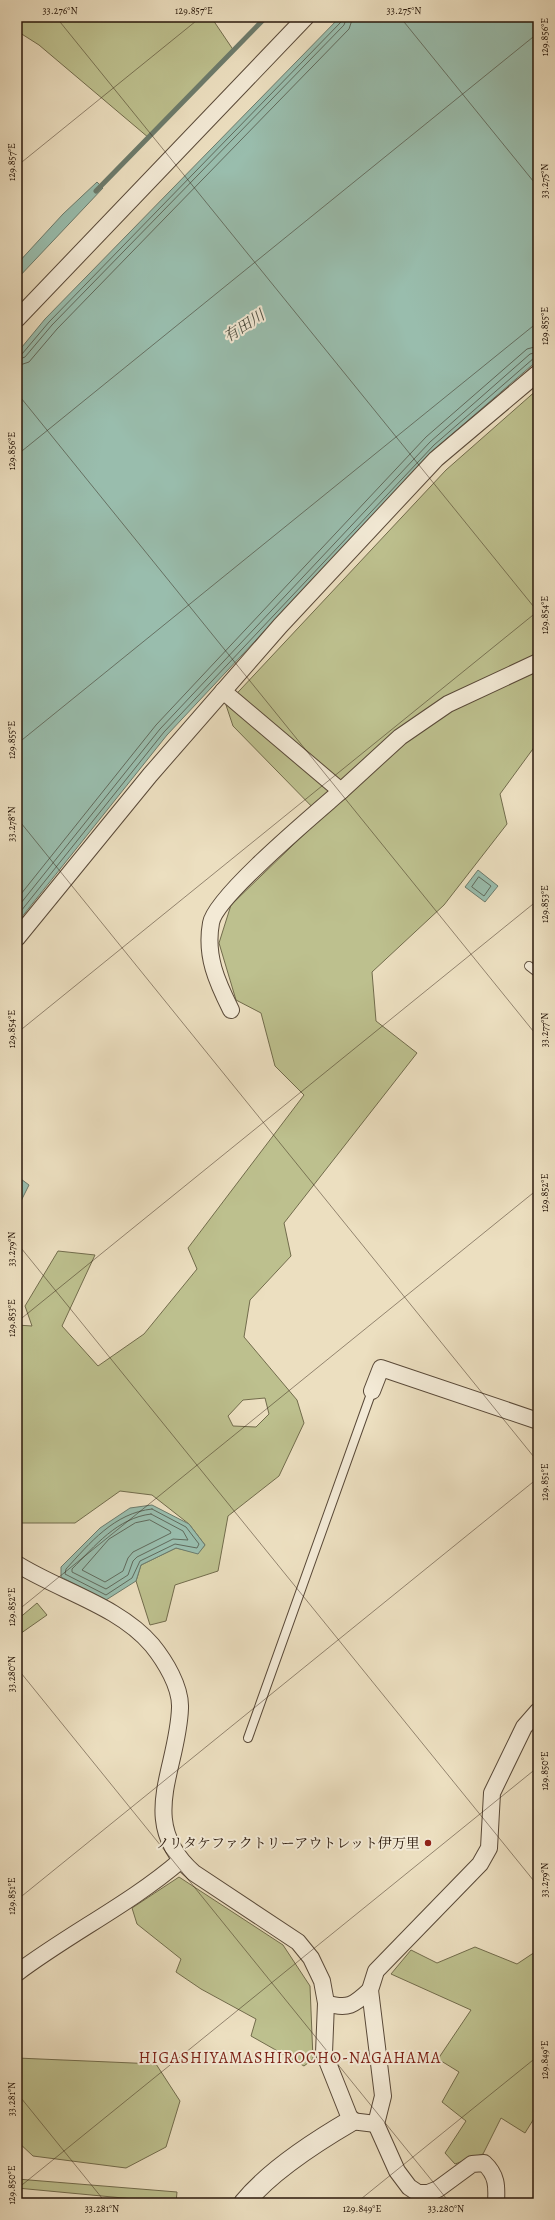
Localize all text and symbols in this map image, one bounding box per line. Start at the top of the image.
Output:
text: 33.276°N [42,4,78,17]
text: 129.857°E [175,4,213,17]
text: 33.275°N [387,4,421,17]
text: 129.856°E [538,18,551,56]
text: 129.857°E [5,143,18,181]
text: 33.275°N [538,164,551,198]
water label: 有田川 [220,304,270,347]
text: 129.855°E [538,307,551,345]
text: 129.856°E [5,432,18,470]
text: 129.854°E [538,596,551,634]
text: 129.855°E [5,721,18,759]
text: 33.278°N [5,806,18,842]
text: 129.853°E [538,885,551,923]
text: 129.854°E [5,1010,18,1048]
text: 33.277°N [538,1013,551,1047]
text: 129.852°E [538,1174,551,1212]
text: 33.279°N [5,1231,18,1267]
text: 129.853°E [5,1299,18,1337]
text: 129.851°E [538,1463,551,1501]
text: 129.852°E [5,1588,18,1626]
text: 33.280°N [5,1656,18,1692]
text: 129.850°E [538,1751,551,1791]
place label: ノリタケファクトリーアウトレット伊万里 [156,1834,420,1853]
marker: ノリタケファクトリーアウトレット伊万里 [423,1838,433,1848]
text: 33.279°N [538,1862,551,1898]
text: 129.851°E [5,1877,18,1915]
text: 129.849°E [538,2041,551,2079]
district label: HIGASHIYAMASHIROCHO-NAGAHAMA [139,2047,441,2069]
text: 33.281°N [5,2082,18,2116]
text: 129.850°E [5,2165,18,2205]
text: 33.281°N [85,2202,119,2215]
text: 129.849°E [343,2202,381,2215]
text: 33.280°N [428,2202,464,2215]

